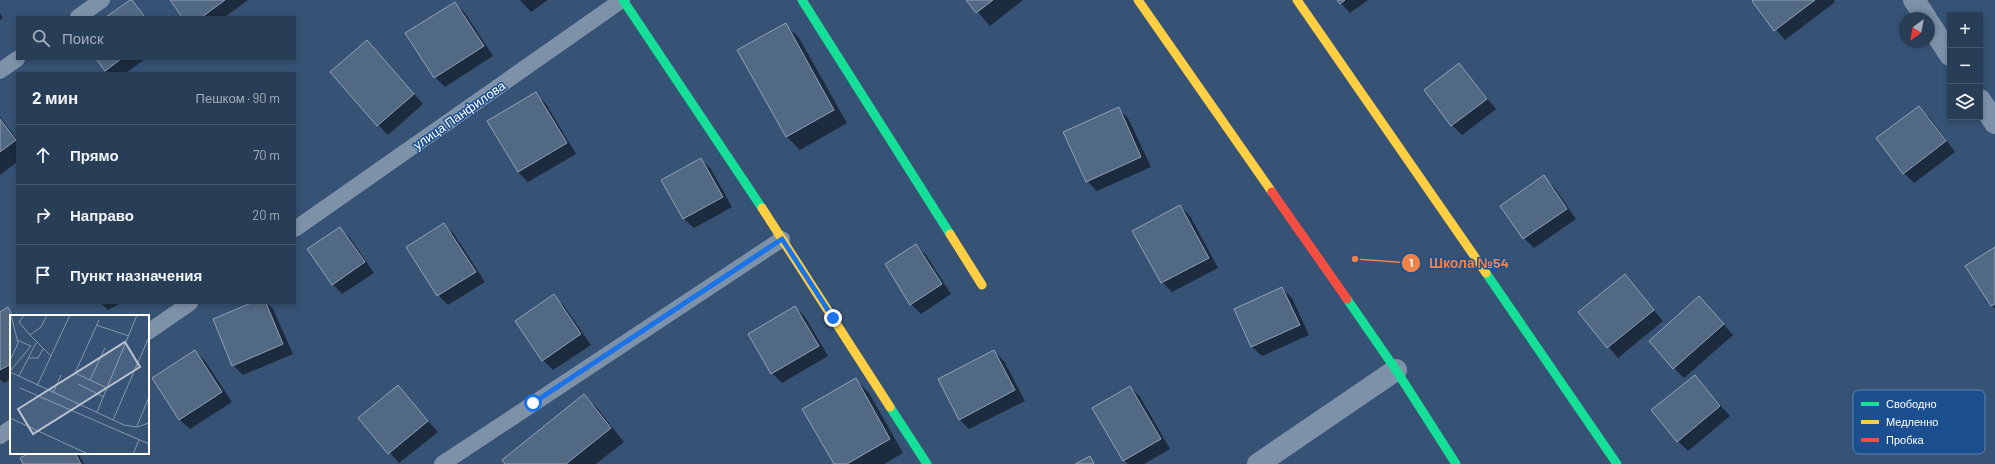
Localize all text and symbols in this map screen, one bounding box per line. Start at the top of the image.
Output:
north arrow [1899,12,1935,48]
map controls [1947,12,1983,120]
button: + [1947,12,1983,48]
search box [16,16,296,60]
icon: search [30,27,52,49]
text: Поиск [62,29,104,47]
button: − [1947,48,1983,84]
street label: улица Панфилова [410,77,509,153]
button: layers [1947,84,1983,120]
text: 2 мин [32,87,78,107]
text: Пешком · 90 m [196,90,280,106]
icon: ahead [32,144,54,166]
text: Прямо [70,146,119,164]
text: 70 m [253,147,280,163]
icon: right [32,204,54,226]
text: Направо [70,206,134,224]
text: 20 m [252,207,280,223]
callout: Школа №54 [1401,250,1517,276]
text: Школа №54 [1429,254,1509,271]
text: 1 [1409,255,1413,269]
icon: arrive [32,264,54,286]
text: Пункт назначения [70,266,202,284]
route end [824,309,842,327]
inset map [10,315,149,454]
legend [1853,390,1985,454]
route start [524,394,542,412]
text: Свободно [1886,397,1937,410]
text: Медленно [1886,415,1938,428]
text: Пробка [1886,433,1924,446]

